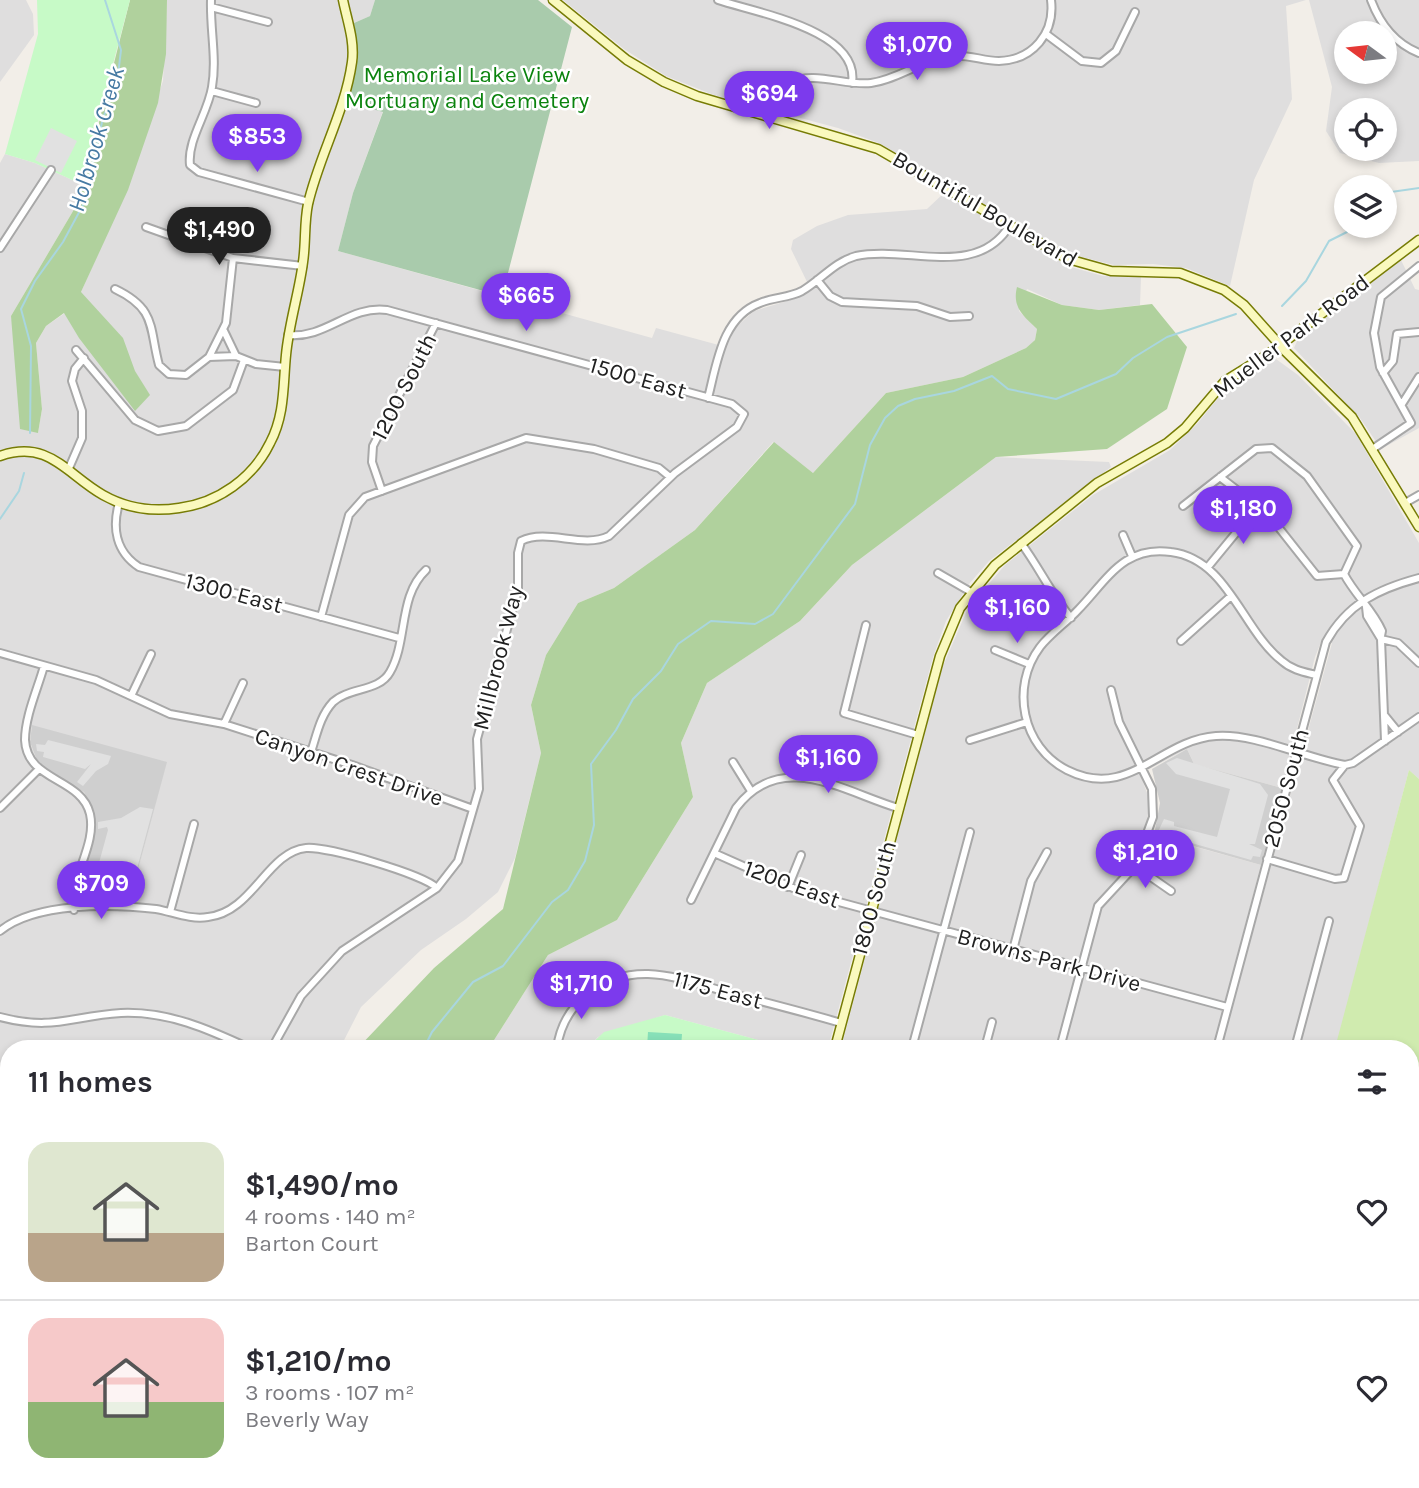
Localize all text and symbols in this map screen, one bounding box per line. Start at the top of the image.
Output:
north arrow [1334,21,1396,84]
map controls [1334,21,1397,238]
pin: $1,070 [860,22,974,82]
text: $1,070 [882,31,952,58]
park label: Memorial Lake View Mortuary and Cemetery [345,61,590,114]
water label: Holbrook Creek [62,62,130,215]
pin: $694 [728,72,810,131]
text: $694 [740,80,798,107]
button: locate [1334,98,1397,161]
pin: $853 [216,114,298,174]
text: $853 [228,123,286,150]
street label: Bountiful Boulevard [888,145,1082,273]
button: layers [1334,175,1397,238]
pin: $1,490 [162,208,276,267]
text: $1,490 [183,216,255,243]
street label: Mueller Park Road [1207,268,1375,404]
pin: $665 [485,274,567,333]
text: $665 [497,282,555,309]
street label: 1200 South [365,329,443,445]
street label: 1500 East [586,351,690,405]
pin: $1,180 [1186,486,1300,546]
text: $1,180 [1209,495,1277,522]
street label: 1300 East [182,567,286,619]
street label: Millbrook Way [467,583,529,733]
pin: $1,160 [960,586,1074,645]
text: $1,160 [984,594,1050,621]
street label: Canyon Crest Drive [251,722,447,812]
street label: 2050 South [1257,726,1315,850]
pin: $1,160 [771,736,885,795]
text: $1,160 [795,744,861,771]
pin: $1,210 [1088,830,1202,890]
street label: 1800 South [846,838,902,958]
text: $1,210 [1112,839,1178,866]
street label: 1200 East [740,854,844,914]
pin: $709 [60,862,142,921]
text: $709 [73,870,129,897]
street label: Browns Park Drive [954,922,1144,998]
pin: $1,710 [524,962,638,1021]
street label: 1175 East [671,965,766,1015]
text: $1,710 [549,970,613,997]
icon: filters [1353,1063,1391,1101]
text: 11 homes [28,1064,153,1100]
text: $1,490/mo [245,1167,399,1203]
icon: home [84,1170,168,1254]
icon: heart [1353,1193,1391,1231]
text: 4 rooms · 140 m² [245,1203,416,1230]
text: Barton Court [245,1230,378,1257]
text: $1,210/mo [245,1343,391,1379]
icon: home [84,1346,168,1430]
icon: heart [1353,1369,1391,1407]
text: 3 rooms · 107 m² [245,1379,414,1406]
text: Beverly Way [245,1406,369,1433]

